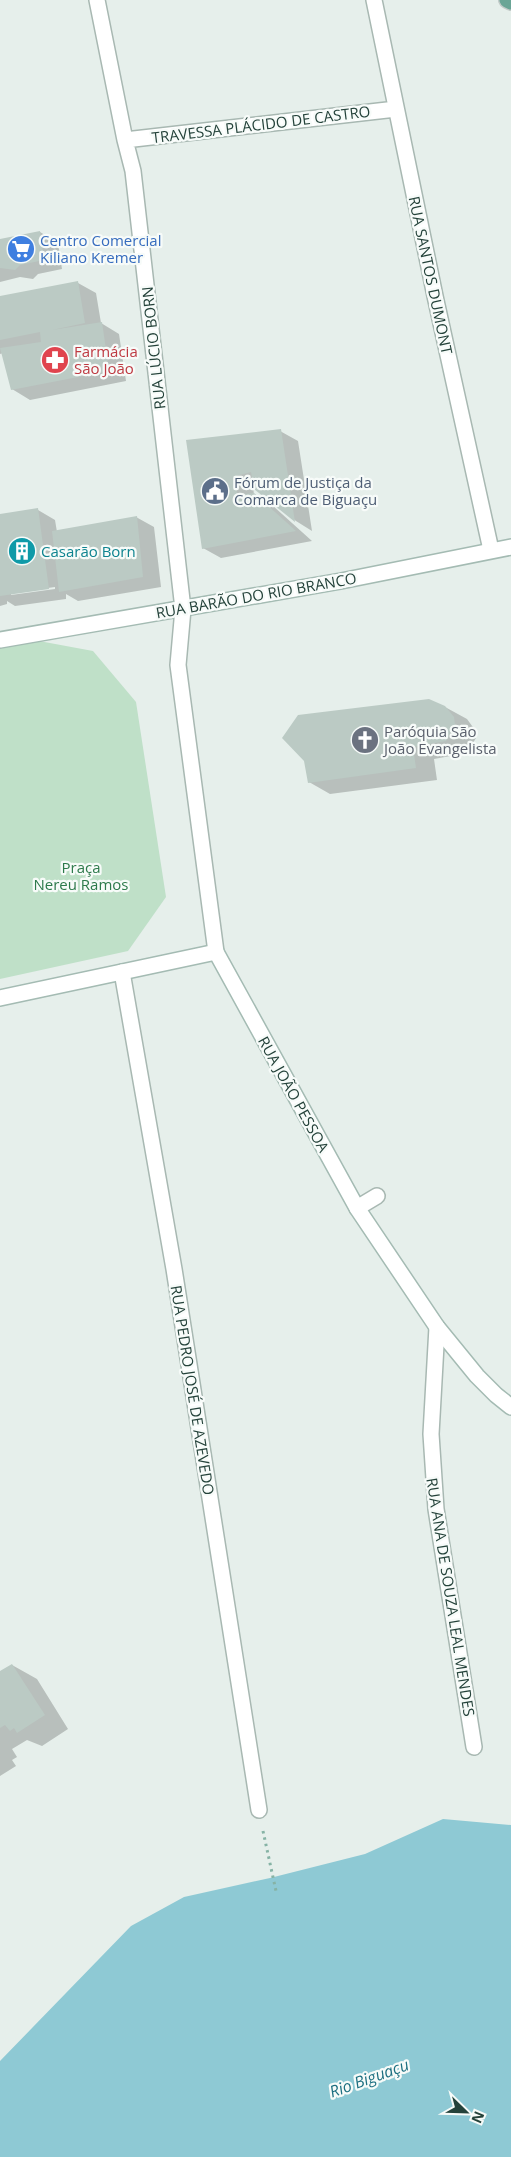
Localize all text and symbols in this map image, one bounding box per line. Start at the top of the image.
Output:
street label: TRAVESSA PLÁCIDO DE CASTRO [151,101,371,147]
street label: RUA SANTOS DUMONT [404,194,458,357]
place label: Centro Comercial Kiliano Kremer [40,230,161,267]
supermarket icon: Centro Comercial Kiliano Kremer [6,234,36,264]
street label: RUA LÚCIO BORN [137,286,169,410]
place label: Farmácia São João [74,341,138,378]
pharmacy icon: Farmácia São João [40,345,70,375]
place label: Fórum de Justiça da Comarca de Biguaçu [234,472,377,509]
public building icon: Fórum de Justiça da Comarca de Biguaçu [200,476,230,506]
building icon: Casarão Born [7,536,37,566]
place label: Casarão Born [41,541,136,561]
street label: RUA BARÃO DO RIO BRANCO [154,567,358,623]
place label: Paróquia São João Evangelista [382,721,497,758]
church icon: Paróquia São João Evangelista [350,725,380,755]
park label: Praça Nereu Ramos [33,857,129,894]
street label: RUA JOÃO PESSOA [254,1033,334,1156]
street label: RUA PEDRO JOSÉ DE AZEVEDO [167,1284,219,1496]
street label: RUA ANA DE SOUZA LEAL MENDES [422,1476,480,1718]
water label: Rio Biguaçu [326,2053,412,2103]
north arrow [441,2087,491,2137]
text: N [467,2108,489,2126]

